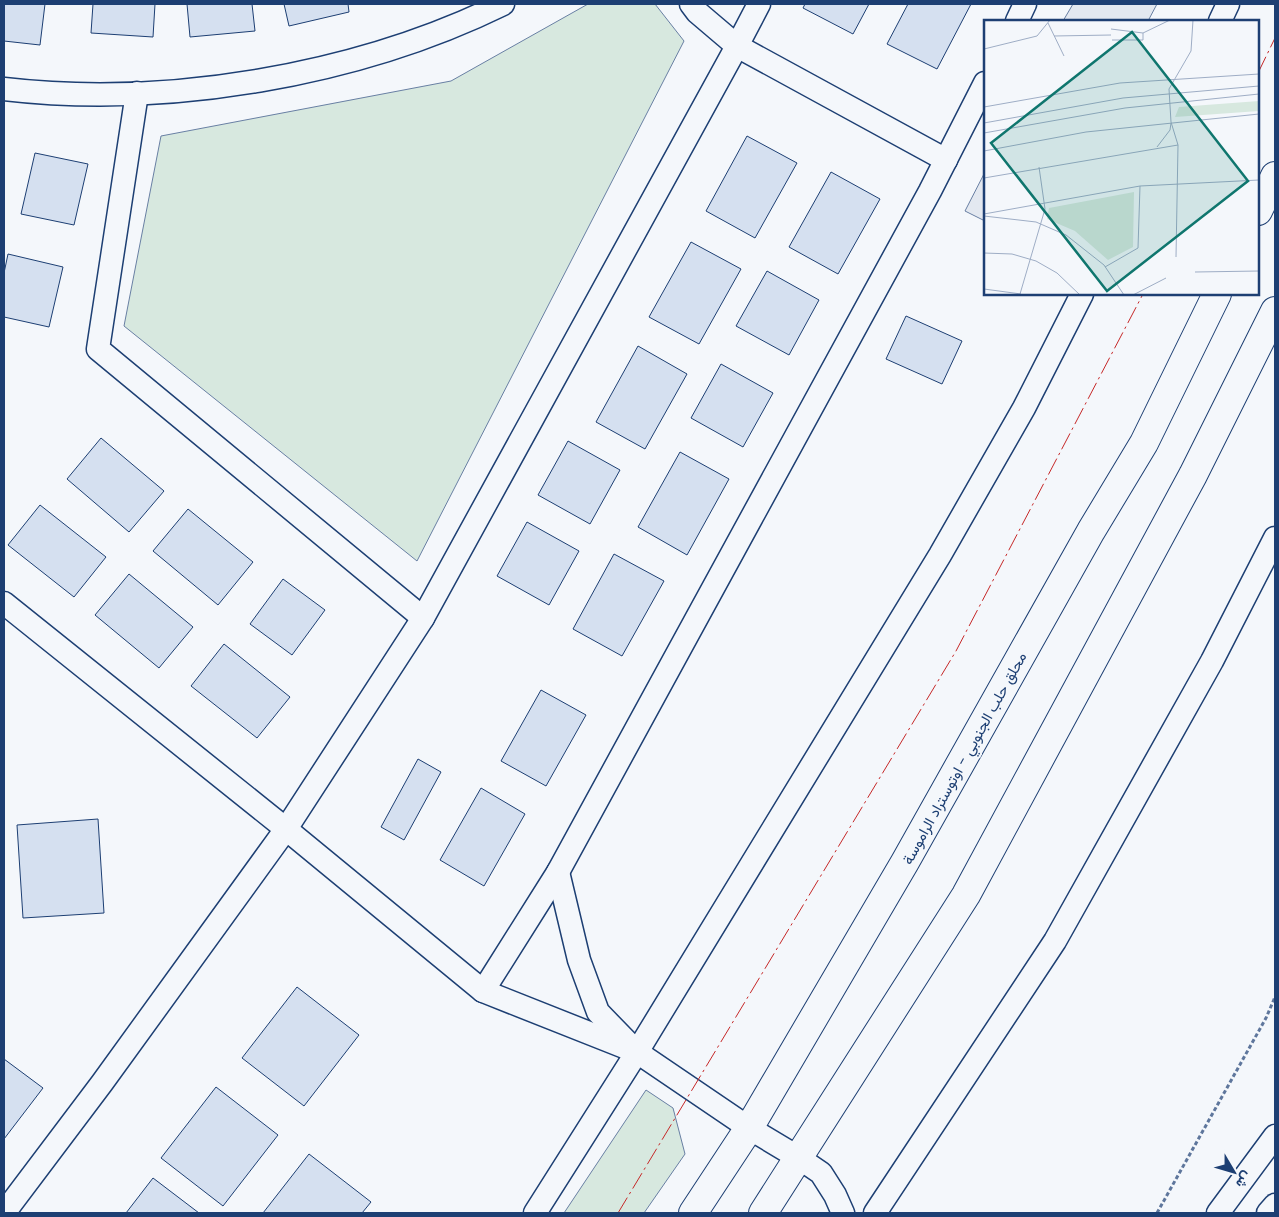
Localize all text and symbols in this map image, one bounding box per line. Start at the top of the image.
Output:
inset map [984,20,1259,295]
street label: محلق حلب الجنوبي - اوتوستراد الراموسة [897,648,1034,870]
north arrow [1209,1147,1259,1197]
text: ش [1231,1167,1257,1193]

